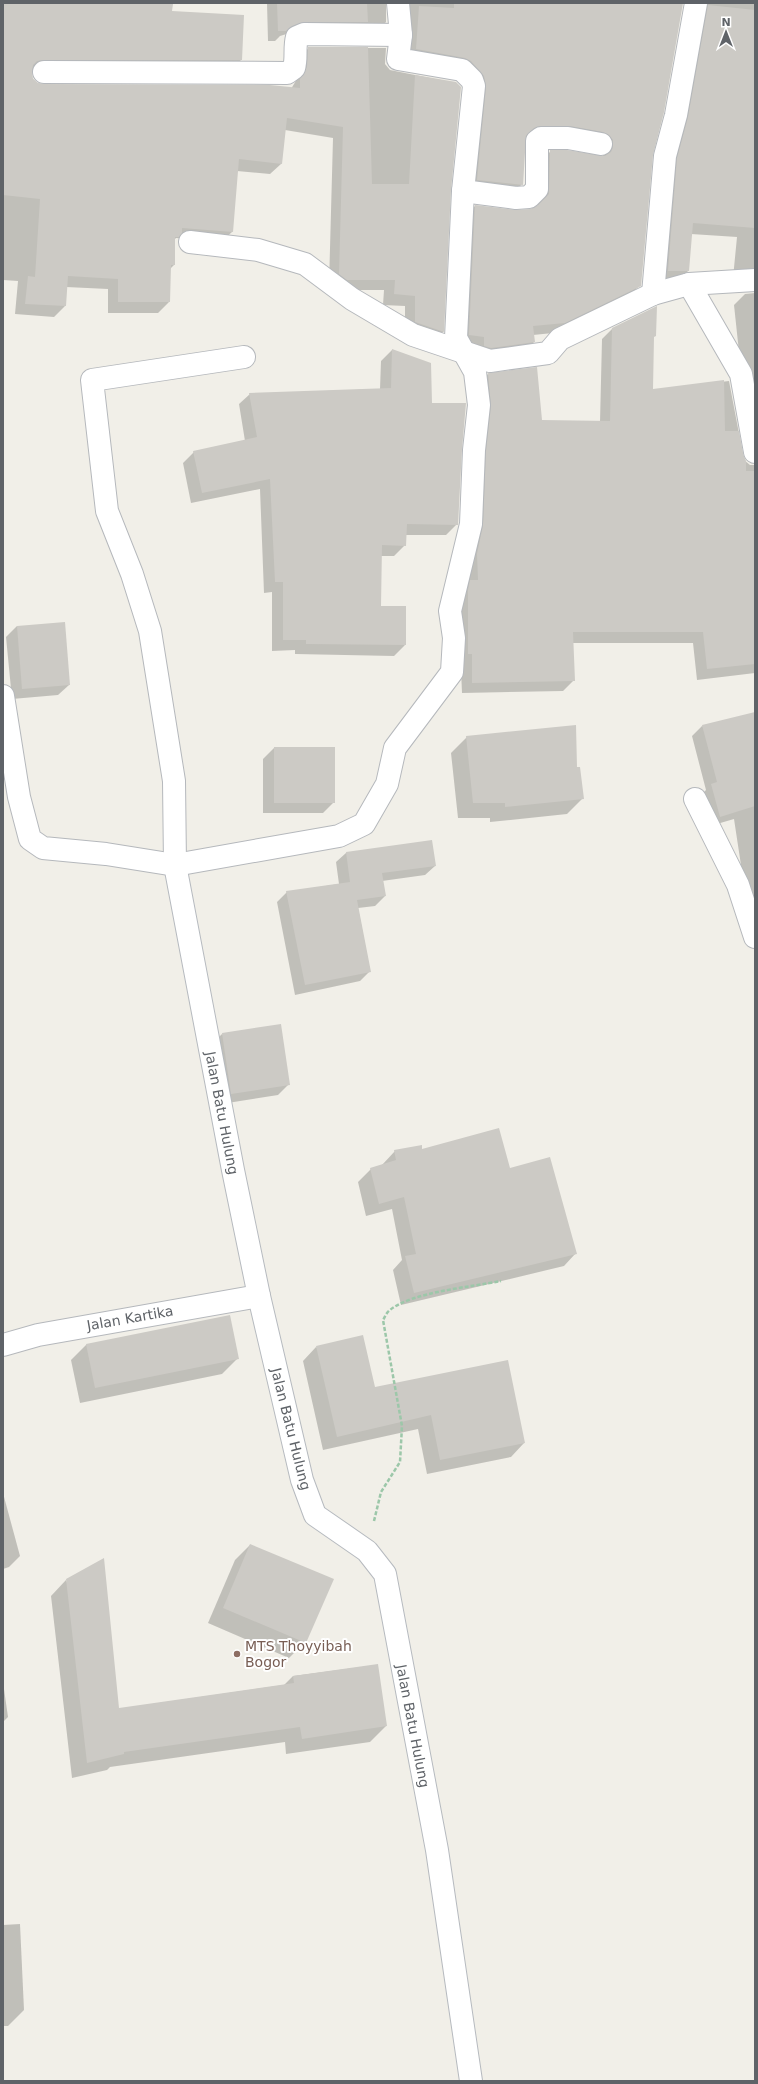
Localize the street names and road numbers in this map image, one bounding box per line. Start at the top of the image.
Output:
street label: Jalan Batu Hulung [202,1049,242,1176]
street label: Jalan Kartika [84,1303,175,1334]
street label: Jalan Batu Hulung [268,1365,314,1492]
street label: Jalan Batu Hulung [393,1662,433,1789]

